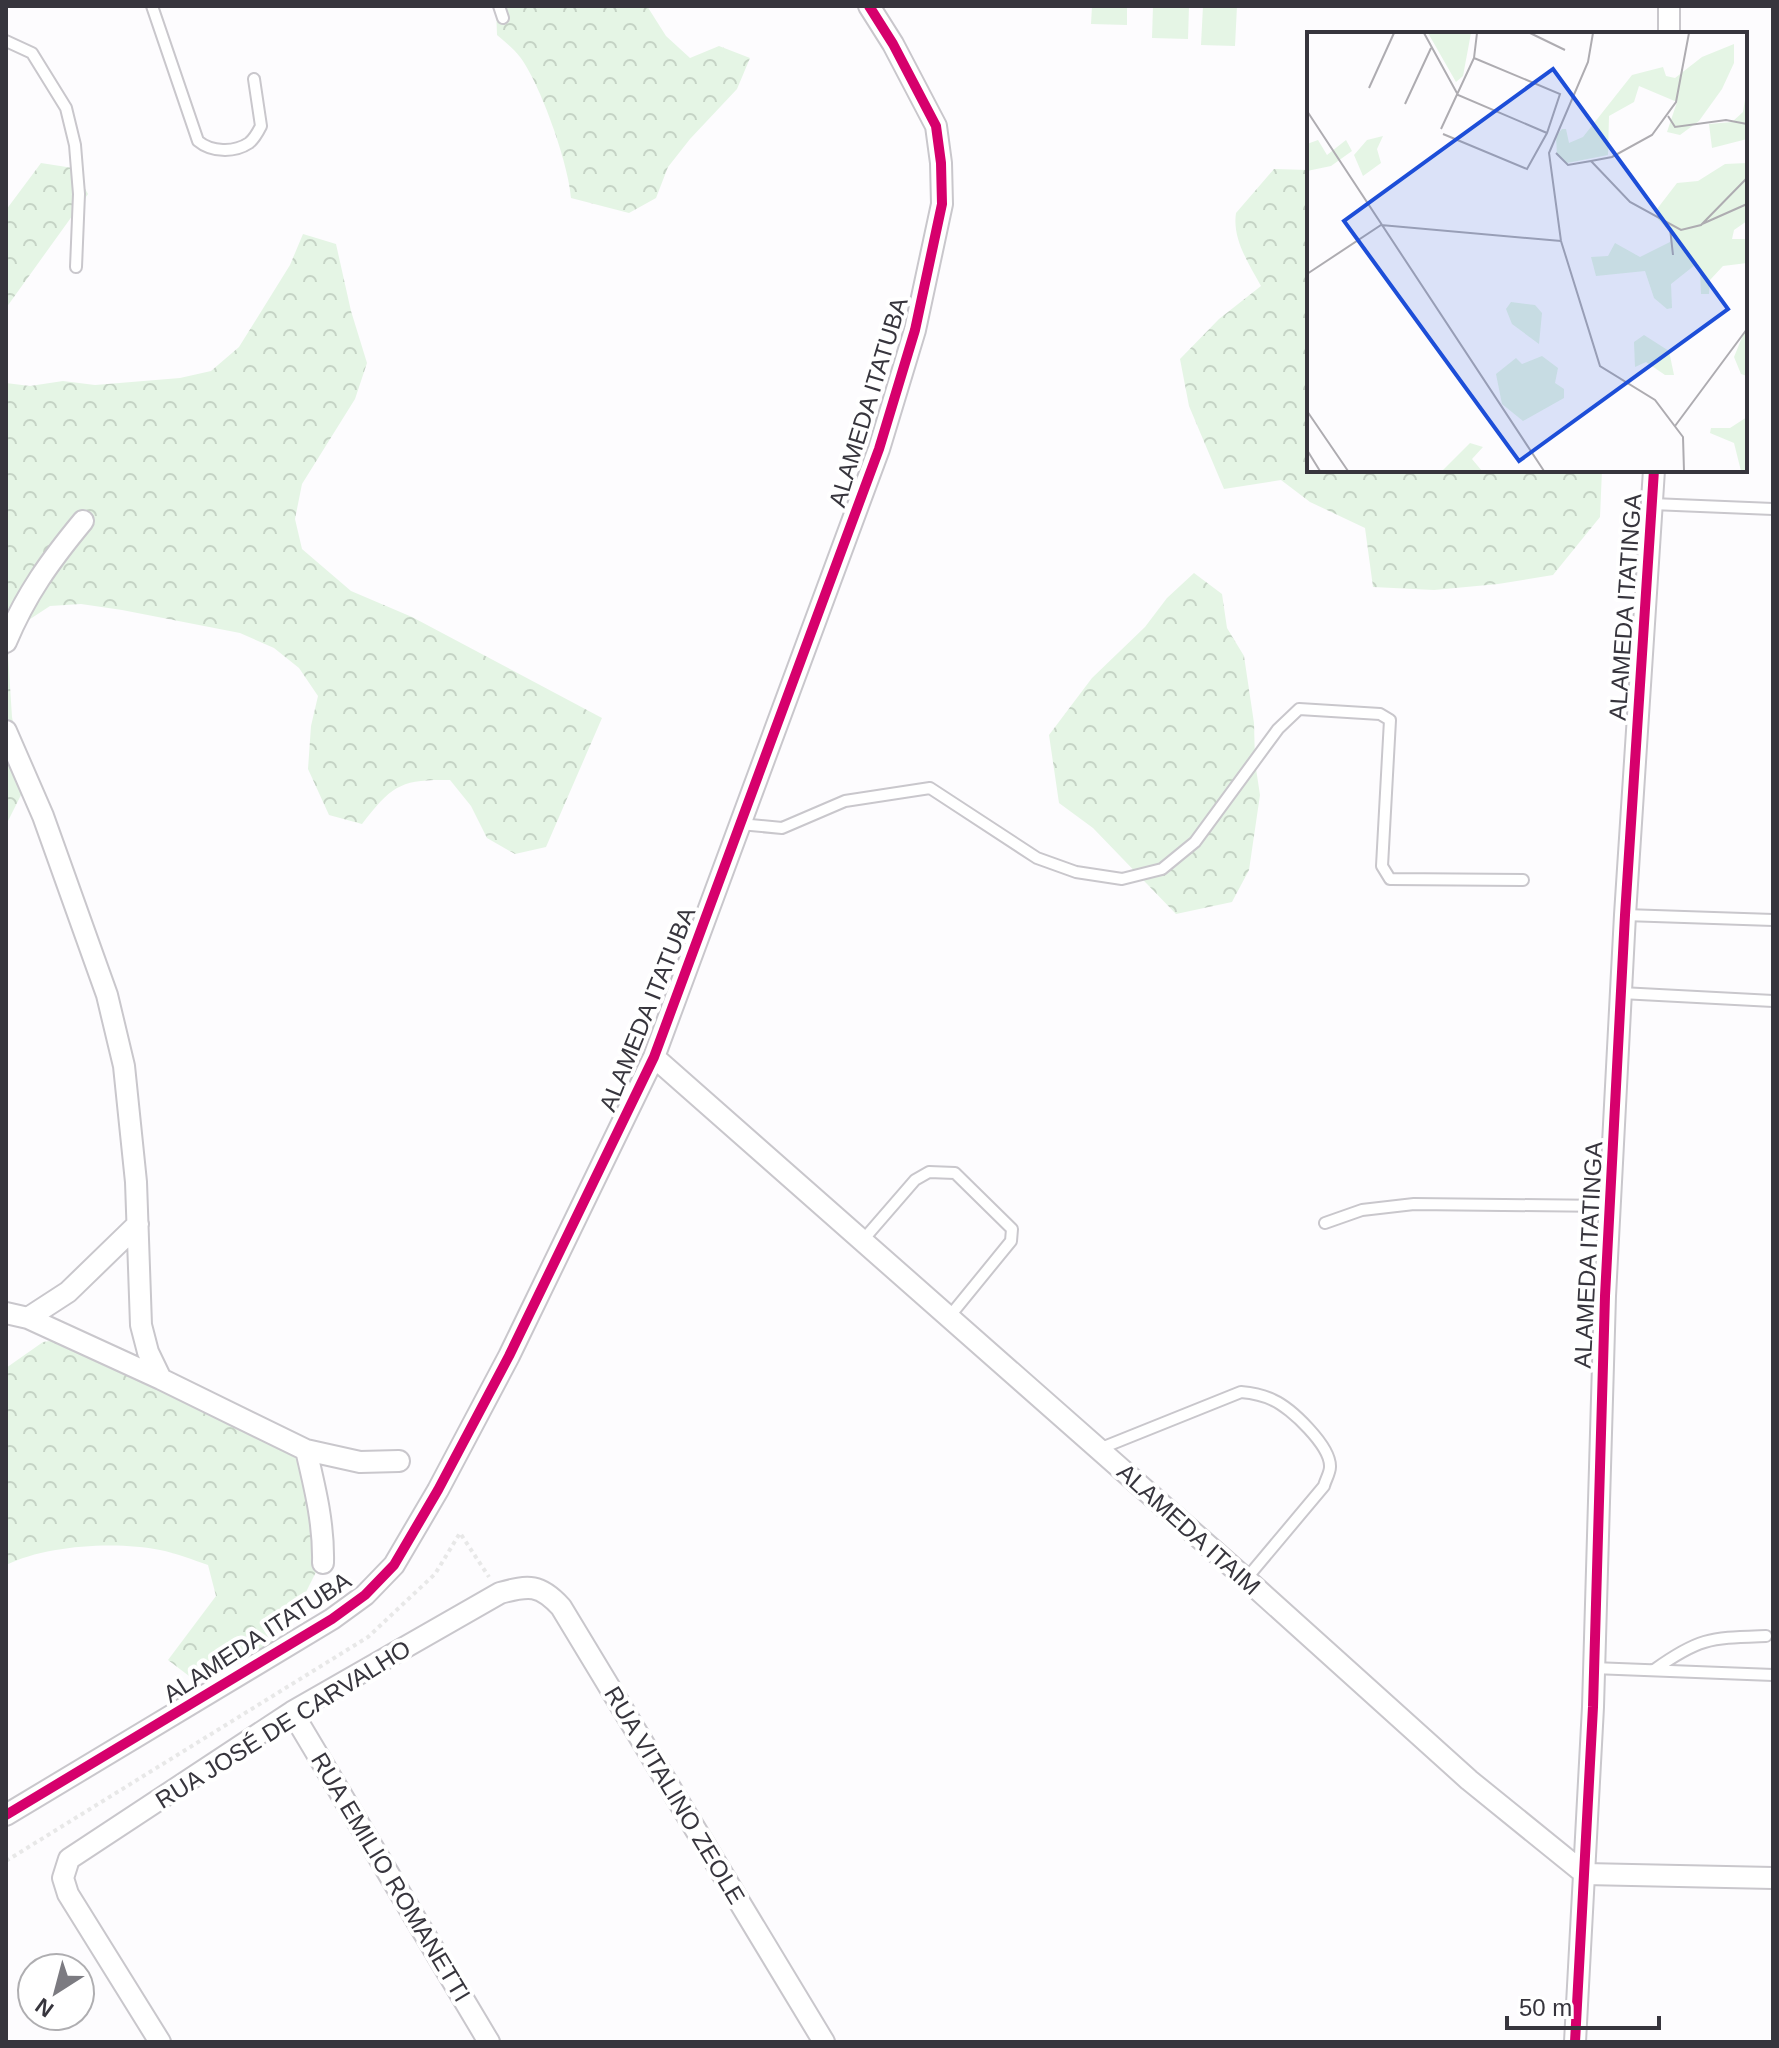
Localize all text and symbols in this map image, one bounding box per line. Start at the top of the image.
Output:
inset map [1307,32,1747,472]
street label: ALAMEDA ITATUBA [823,294,913,510]
street label: ALAMEDA ITATINGA [1604,493,1646,721]
street label: ALAMEDA ITATUBA [594,903,700,1115]
street label: ALAMEDA ITATINGA [1569,1141,1607,1369]
street label: ALAMEDA ITAIM [1112,1458,1266,1600]
street label: ALAMEDA ITATUBA [158,1566,356,1708]
street label: RUA JOSÉ DE CARVALHO [151,1634,415,1814]
street label: RUA VITALINO ZEOLE [599,1681,751,1909]
street label: RUA EMILIO ROMANETTI [306,1748,476,2006]
north arrow [16,1952,96,2032]
scale bar [1507,1980,1659,2030]
text: N [31,1993,58,2023]
text: 50 m [1519,1994,1572,2021]

